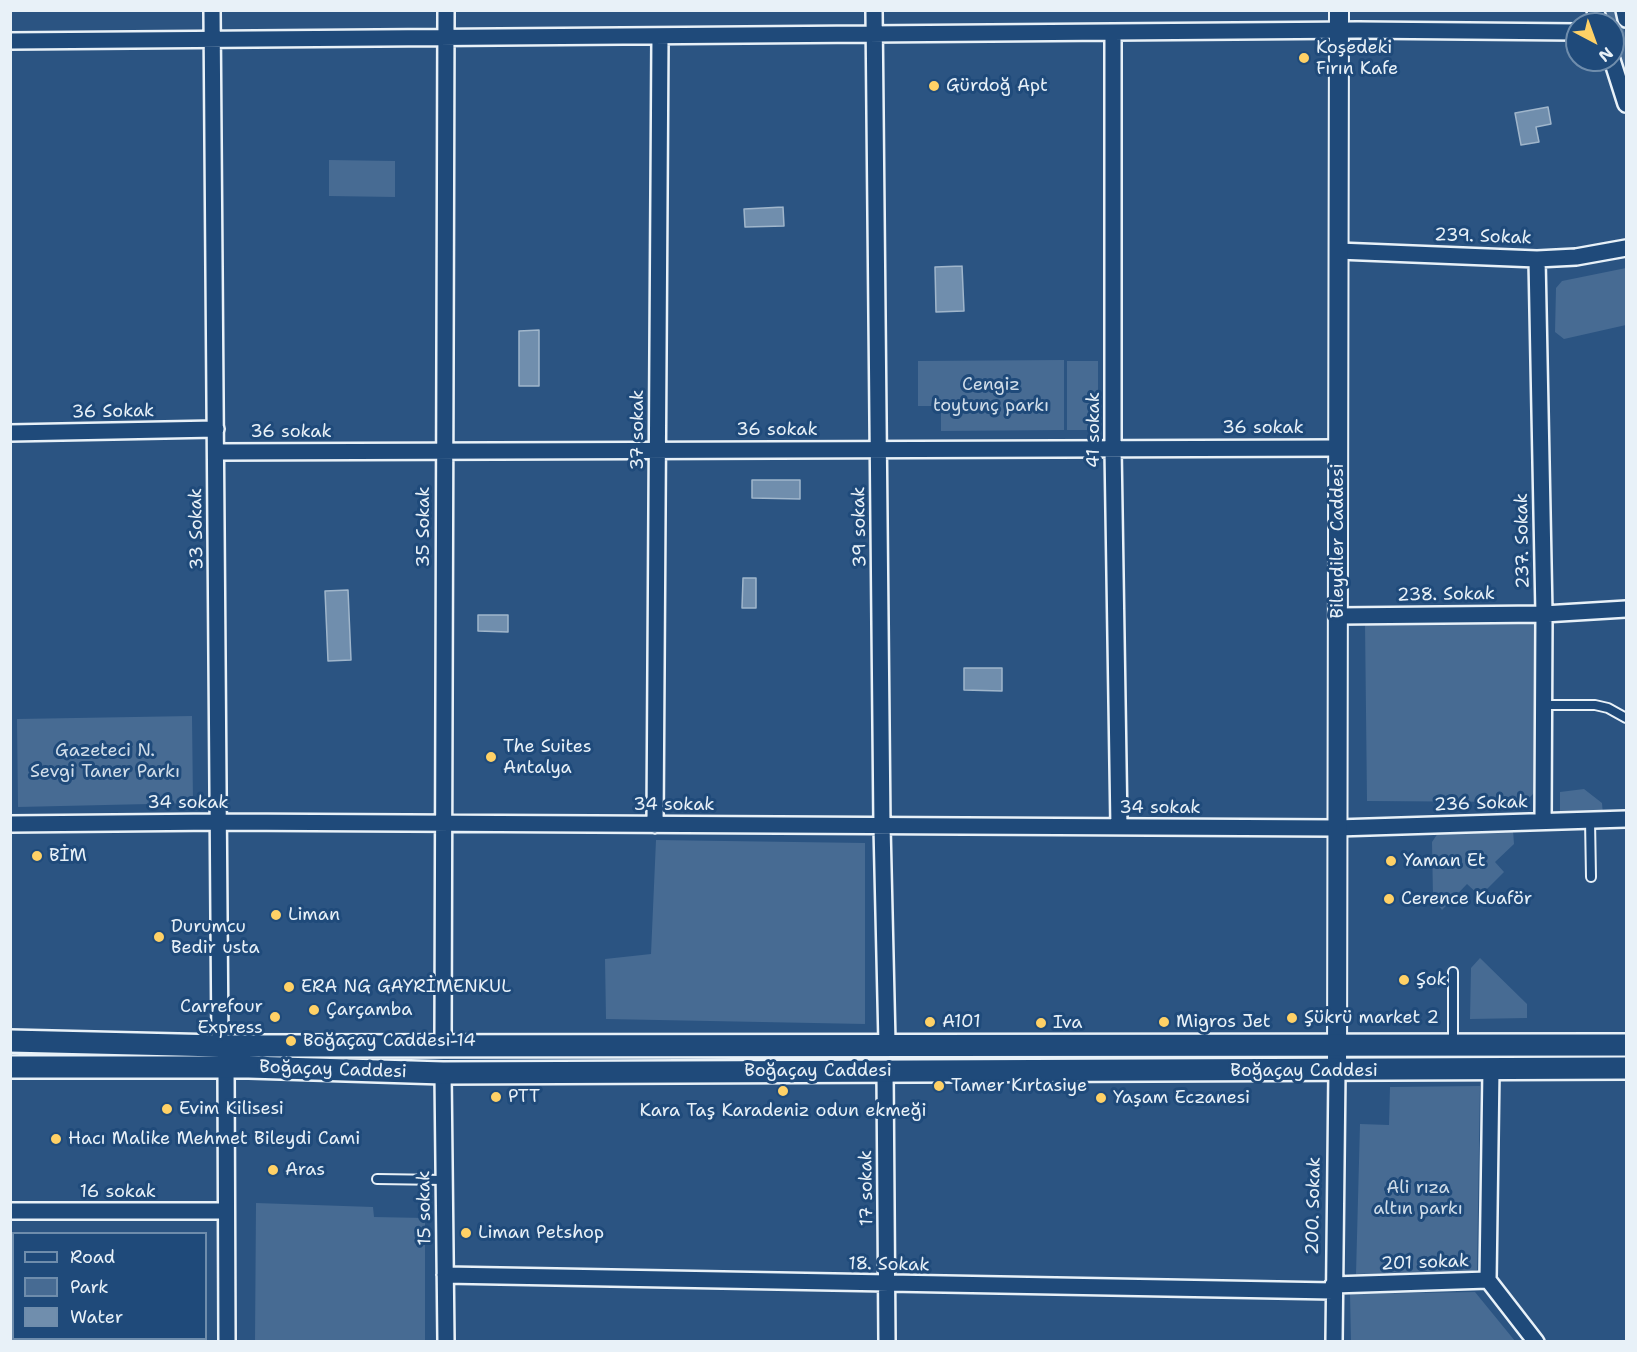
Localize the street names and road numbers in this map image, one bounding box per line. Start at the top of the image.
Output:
street label: 239. Sokak [1434,225,1532,249]
street label: 37 sokak [627,390,649,470]
street label: 41 sokak [1083,392,1105,468]
street label: 36 Sokak [71,400,155,424]
street label: 36 sokak [1222,417,1304,439]
street label: 36 sokak [736,419,818,441]
street label: 36 sokak [250,421,332,443]
street label: Bileydiler Caddesi [1327,463,1349,619]
street label: 35 Sokak [413,486,435,568]
street label: 39 sokak [848,486,872,568]
street label: 33 Sokak [185,488,209,570]
street label: 237. Sokak [1511,493,1535,589]
street label: 238. Sokak [1397,583,1495,607]
street label: 34 sokak [147,792,229,814]
street label: 236 Sokak [1433,792,1529,816]
street label: 34 sokak [633,794,715,816]
street label: 34 sokak [1119,797,1201,819]
street label: Boğaçay Caddesi [259,1057,407,1083]
street label: Boğaçay Caddesi [744,1060,892,1082]
street label: Boğaçay Caddesi [1230,1060,1378,1082]
street label: 17 sokak [856,1150,878,1226]
street label: 200. Sokak [1302,1157,1326,1255]
street label: 15 sokak [414,1170,436,1246]
street label: 16 sokak [80,1181,156,1203]
street label: 201 sokak [1380,1251,1470,1275]
street label: 18. Sokak [848,1253,930,1277]

